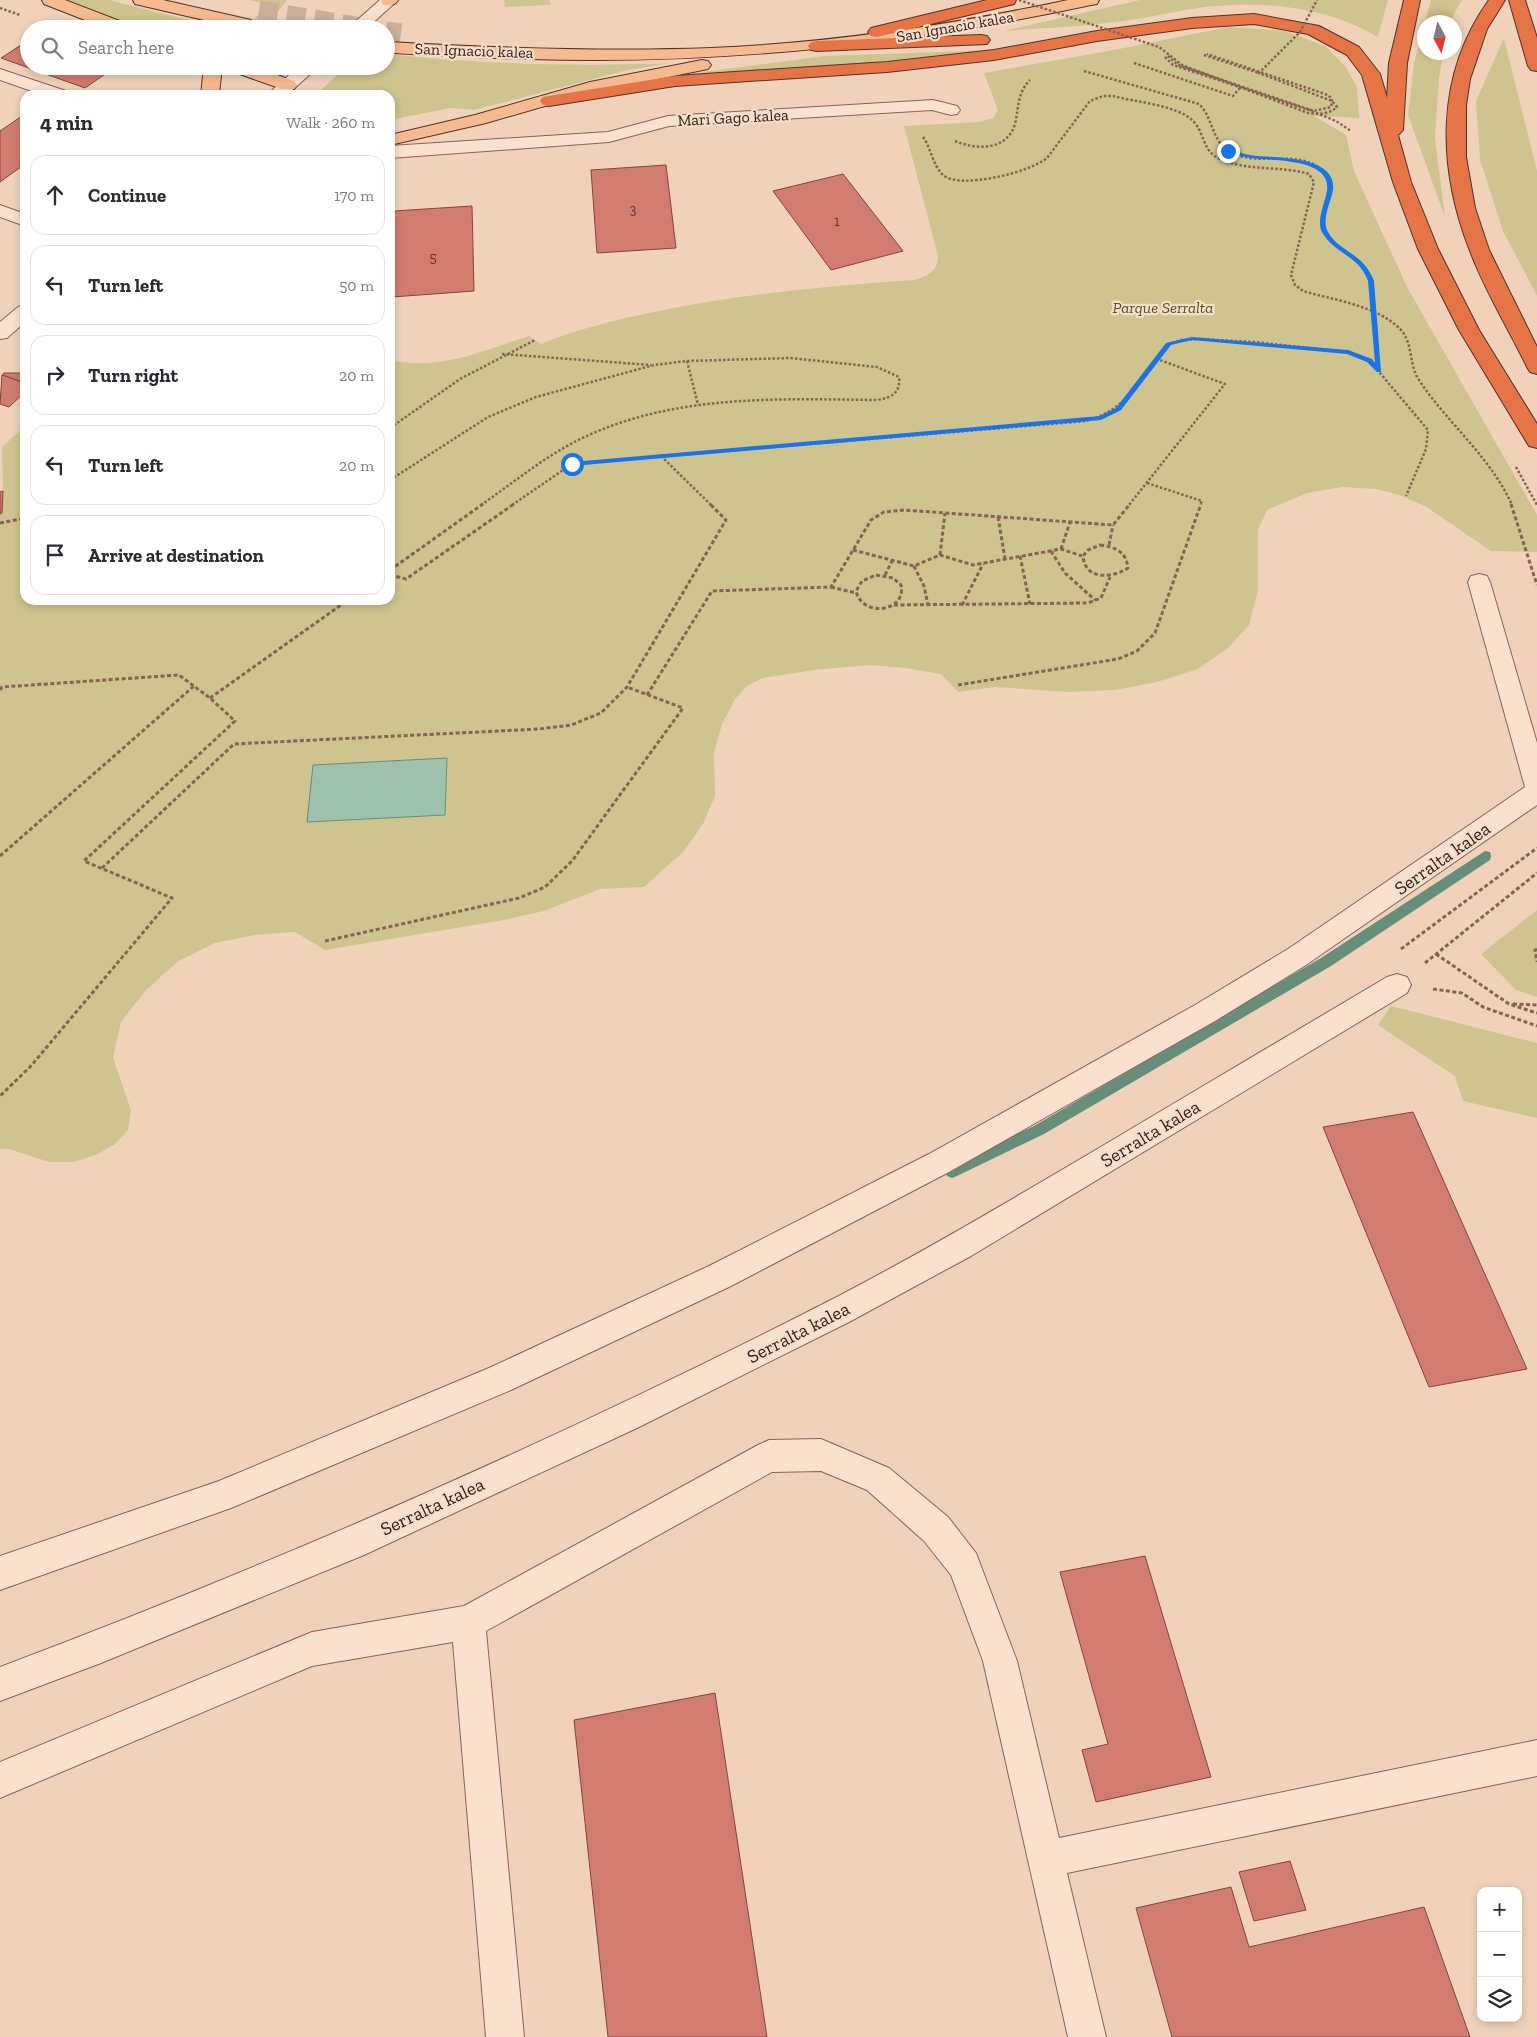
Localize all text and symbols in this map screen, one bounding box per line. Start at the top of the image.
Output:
street label: San Ignacio kalea [895,7,1015,46]
north arrow [1417,15,1462,60]
search box [20,20,395,75]
icon: search [38,34,66,62]
text: Search here [78,36,174,59]
street label: San Ignacio kalea [414,39,534,62]
street label: Mari Gago kalea [677,105,789,130]
text: 4 min [40,110,93,135]
text: Walk · 260 m [286,113,375,132]
route end [1217,140,1240,163]
icon: ahead [41,181,69,209]
text: Continue [88,184,166,207]
text: 170 m [334,186,374,205]
house number: 3 [630,201,637,218]
house number: 1 [834,213,840,230]
house number: 5 [429,249,437,266]
icon: left [41,271,69,299]
text: Turn left [88,274,163,297]
text: 50 m [339,276,374,295]
park label: Parque Serralta [1113,298,1213,317]
icon: right [41,361,69,389]
text: Turn right [88,364,178,387]
text: 20 m [339,366,374,385]
icon: left [41,451,69,479]
route start [561,453,584,476]
text: Turn left [88,454,163,477]
text: 20 m [339,456,374,475]
icon: arrive [41,541,69,569]
text: Arrive at destination [88,544,264,567]
street label: Serralta kalea [1390,817,1495,900]
street label: Serralta kalea [1096,1095,1204,1172]
street label: Serralta kalea [743,1297,853,1368]
street label: Serralta kalea [377,1472,488,1541]
map controls [1477,1887,1522,2022]
button: + [1477,1887,1522,1932]
button: − [1477,1932,1522,1977]
button: layers [1477,1977,1522,2022]

